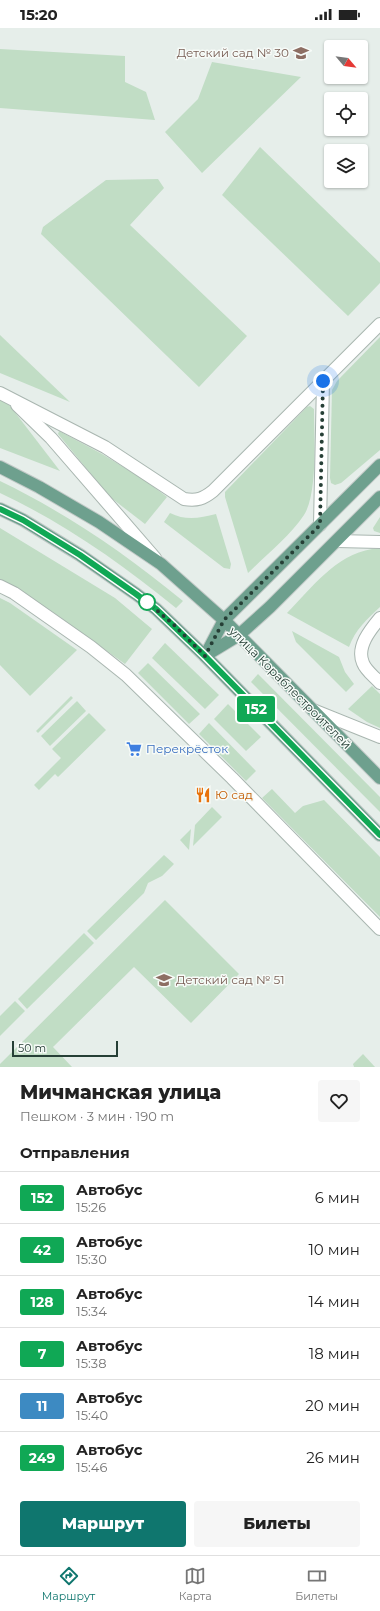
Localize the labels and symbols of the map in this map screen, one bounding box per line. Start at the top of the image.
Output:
north arrow [324,40,368,84]
school or university icon: Детский сад № 30 [292,44,310,62]
place label: Детский сад № 30 [177,45,289,60]
your location [313,371,333,391]
unlabelled marker [138,593,156,611]
street label: улица Кораблестроителей [225,623,355,752]
line badge: 152 [233,696,279,722]
supermarket icon: Перекрёсток [125,740,143,758]
place label: Перекрёсток [146,741,228,756]
restaurant icon: Ю сад [194,786,212,804]
place label: Ю сад [215,787,253,802]
school or university icon: Детский сад № 51 [155,971,173,989]
place label: Детский сад № 51 [176,972,285,987]
scale bar [12,1039,118,1058]

